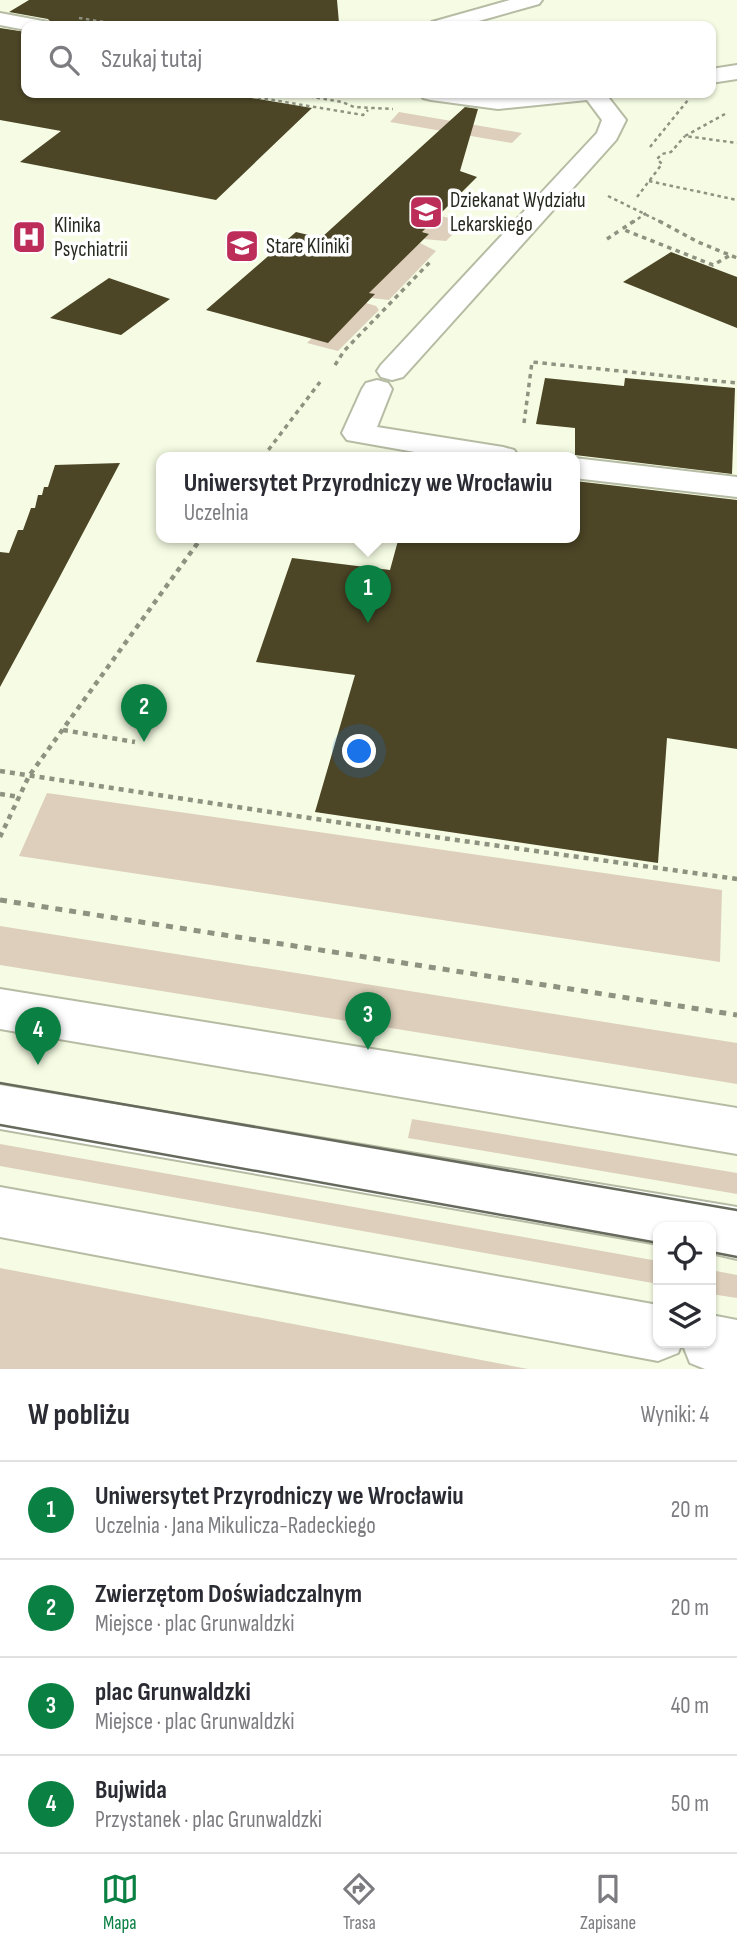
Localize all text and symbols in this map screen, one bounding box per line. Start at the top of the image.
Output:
search box [21,21,716,98]
icon: search [45,41,83,79]
text: Szukaj tutaj [101,44,202,75]
place label: Dziekanat Wydziału Lekarskiego [450,188,586,237]
school or university icon: Dziekanat Wydziału Lekarskiego [407,193,445,231]
place label: Klinika Psychiatrii [54,213,128,262]
hospital icon: Klinika Psychiatrii [10,218,48,256]
school or university icon: Stare Kliniki [223,227,261,265]
place label: Stare Kliniki [266,234,349,259]
popup [156,452,580,543]
text: Uniwersytet Przyrodniczy we Wrocławiu [184,468,552,499]
text: Uczelnia [184,499,249,527]
pin: 1 [345,565,391,623]
pin: 2 [121,684,167,742]
your location [342,734,376,768]
pin: 3 [345,992,391,1050]
pin: 4 [15,1007,61,1065]
map controls [653,1222,716,1348]
button: locate [653,1222,716,1285]
button: layers [653,1285,716,1348]
text: W pobliżu [28,1397,130,1433]
text: Wyniki: 4 [641,1401,709,1429]
text: Uniwersytet Przyrodniczy we Wrocławiu [95,1481,464,1512]
text: 1 [46,1496,56,1524]
text: 20 m [671,1496,709,1524]
text: Uczelnia · Jana Mikulicza-Radeckiego [95,1512,376,1540]
text: Zwierzętom Doświadczalnym [95,1579,362,1610]
text: 2 [46,1594,56,1622]
text: 20 m [671,1594,709,1622]
text: Miejsce · plac Grunwaldzki [95,1610,295,1638]
text: plac Grunwaldzki [95,1677,251,1708]
text: 3 [46,1692,56,1720]
text: 40 m [671,1692,709,1720]
text: Miejsce · plac Grunwaldzki [95,1708,295,1736]
text: Bujwida [95,1775,167,1806]
text: 4 [46,1790,56,1818]
text: 50 m [671,1790,709,1818]
text: Przystanek · plac Grunwaldzki [95,1806,322,1834]
tab: Mapa [101,1870,139,1935]
tab: Trasa [340,1870,378,1935]
tab: Zapisane [580,1870,636,1935]

